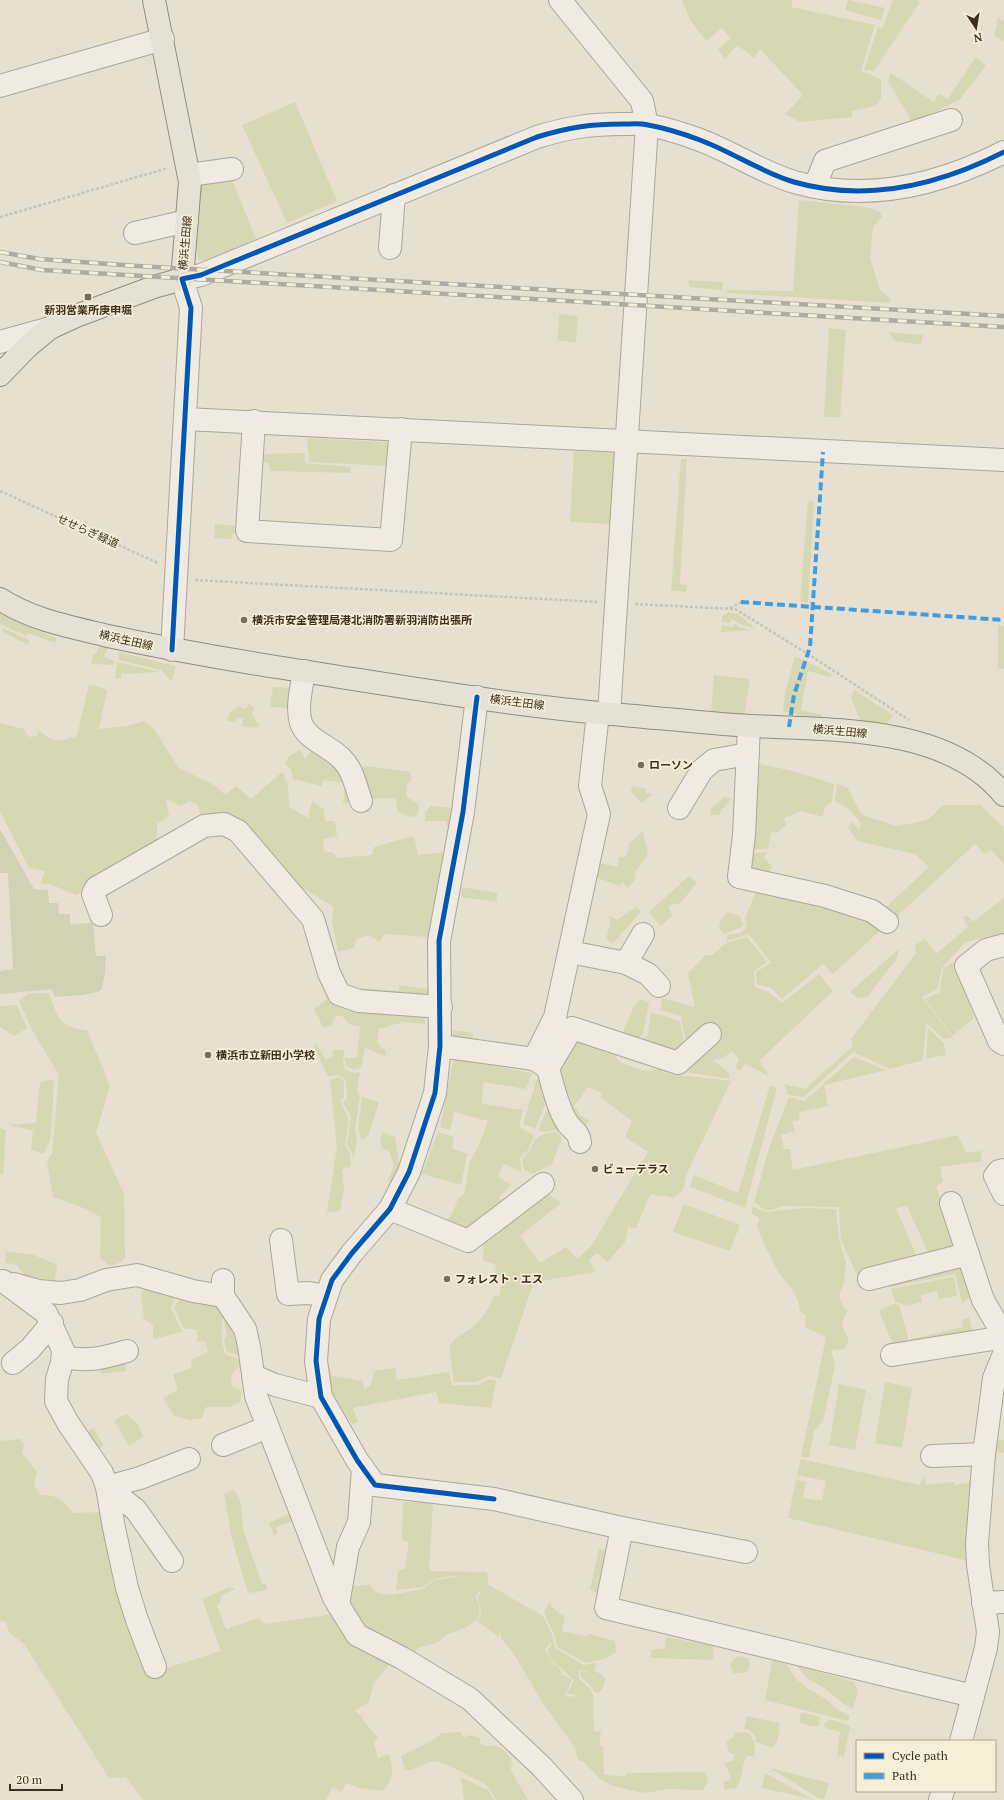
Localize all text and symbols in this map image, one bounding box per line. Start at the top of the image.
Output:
north arrow [956,8,996,48]
text: N [972,30,984,46]
street label: 横浜生田線 [176,215,194,271]
marker: 新羽営業所庚申堀 [83,292,93,302]
place label: 新羽営業所庚申堀 [44,303,132,317]
street label: せせらぎ緑道 [55,511,121,551]
place label: 横浜市安全管理局港北消防署新羽消防出張所 [252,613,472,627]
marker: 横浜市安全管理局港北消防署新羽消防出張所 [239,615,249,625]
street label: 横浜生田線 [98,627,154,653]
street label: 横浜生田線 [489,692,545,712]
street label: 横浜生田線 [812,722,868,740]
place label: ローソン [649,758,693,772]
marker: ローソン [636,760,646,770]
place label: 横浜市立新田小学校 [216,1048,315,1062]
marker: 横浜市立新田小学校 [203,1050,213,1060]
place label: ビューテラス [603,1162,669,1176]
marker: ビューテラス [590,1164,600,1174]
place label: フォレスト・エス [455,1272,543,1286]
marker: フォレスト・エス [442,1274,452,1284]
legend [856,1740,996,1792]
text: Cycle path [892,1748,948,1763]
scale bar [10,1766,62,1792]
text: Path [892,1768,917,1783]
text: 20 m [16,1772,43,1787]

